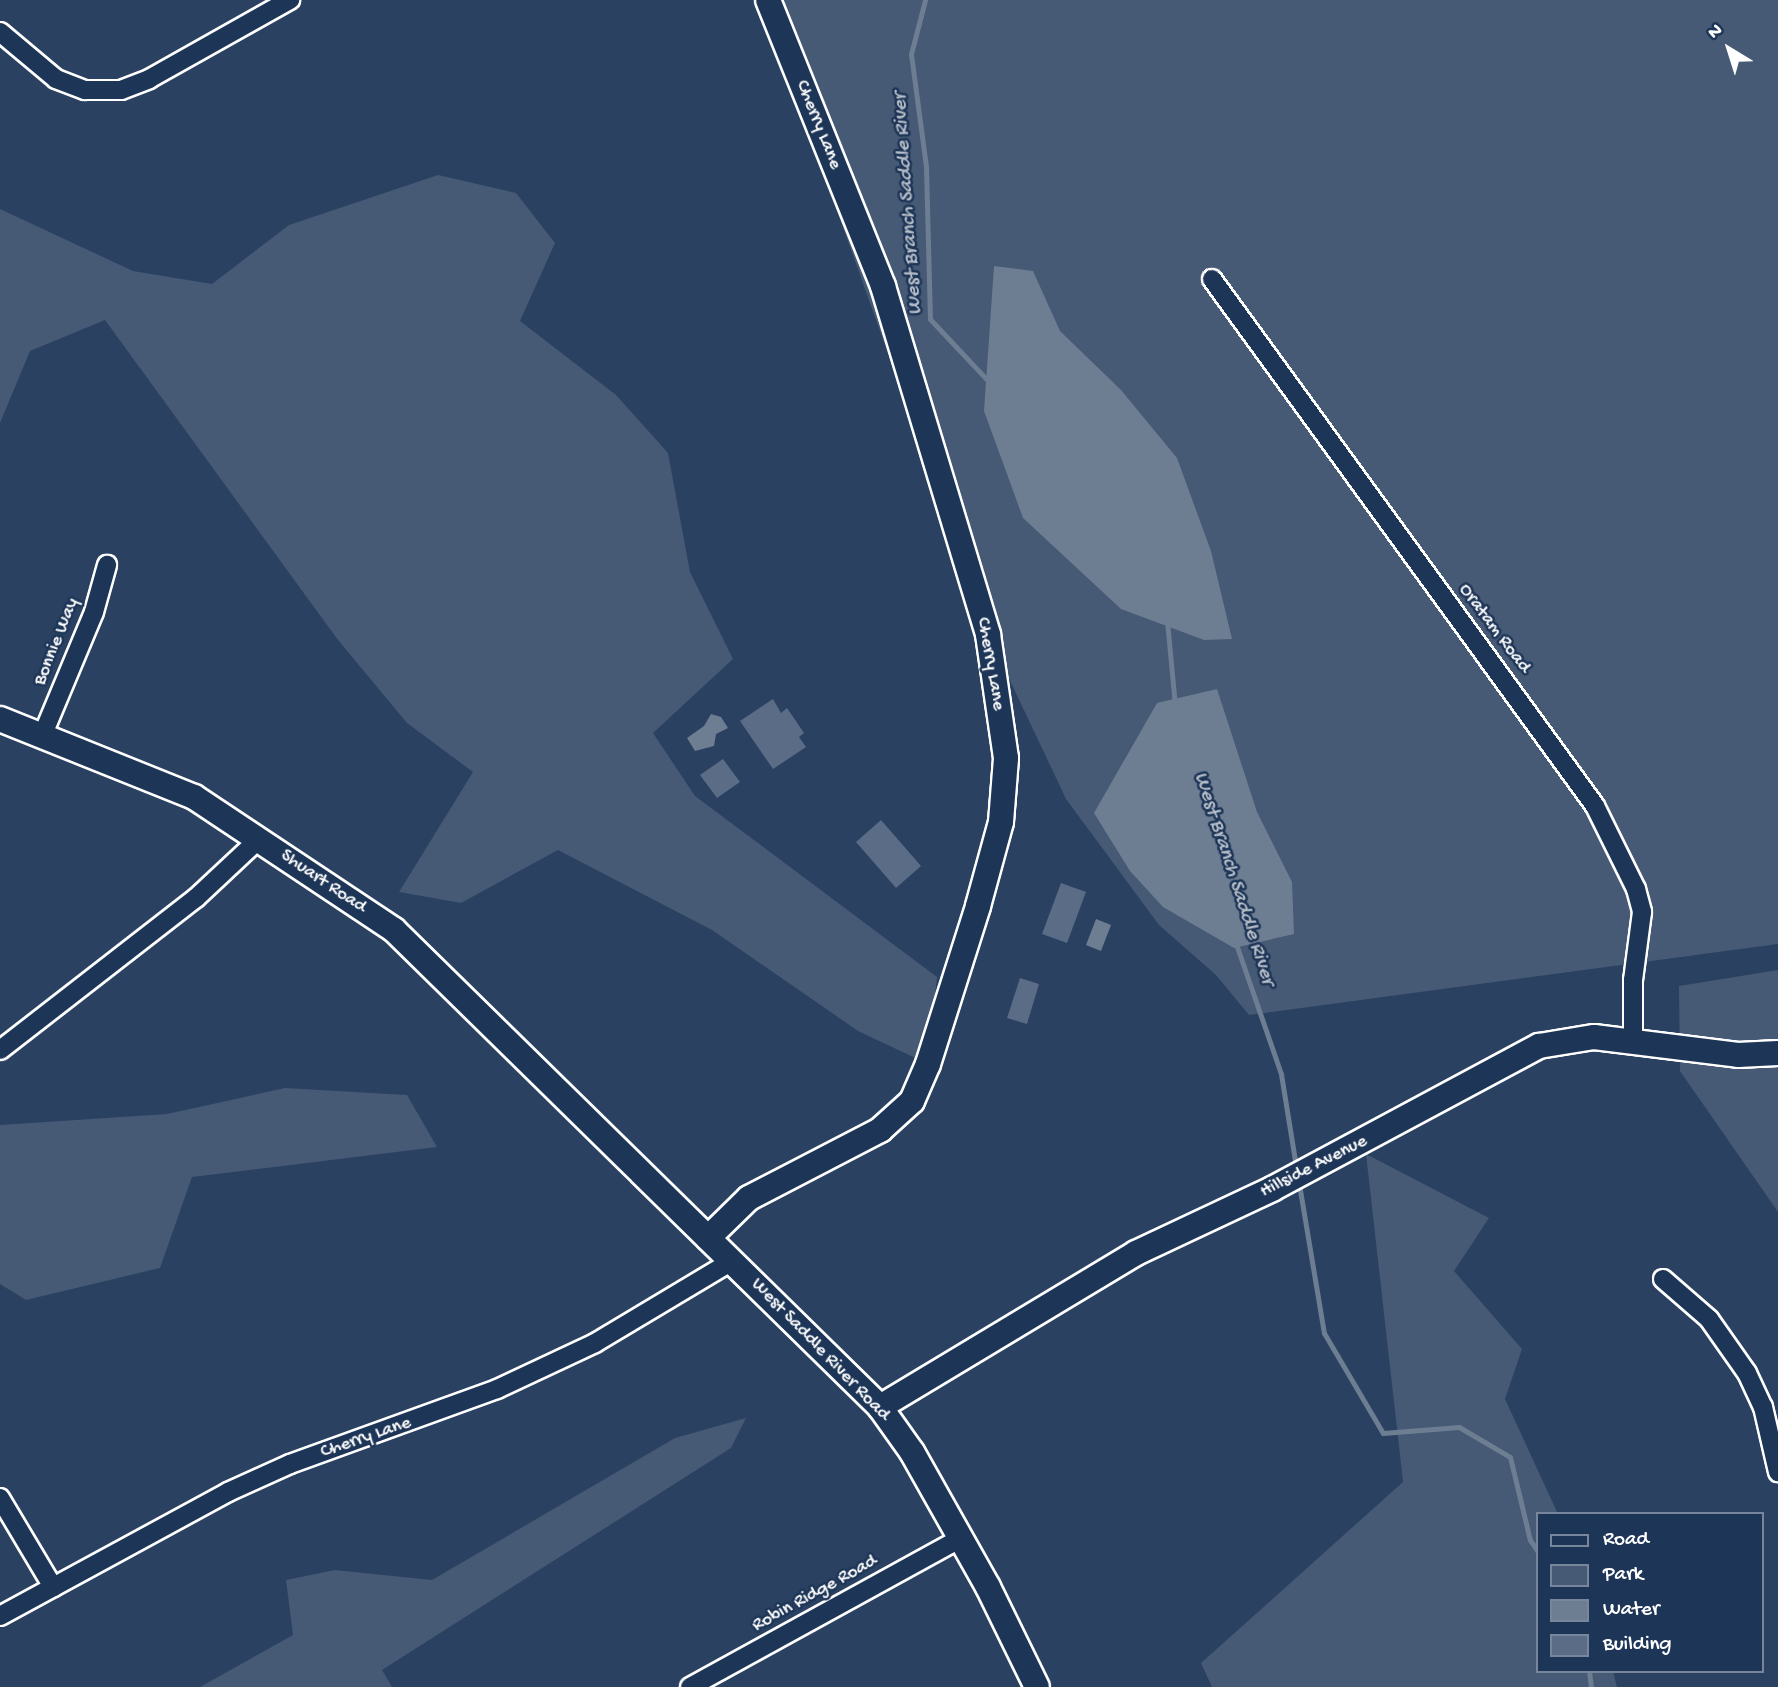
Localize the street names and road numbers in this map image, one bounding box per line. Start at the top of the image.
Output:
street label: Cherry Lane [790,77,846,173]
street label: Oratam Road [1453,580,1535,678]
street label: Bonnie Way [29,595,85,689]
street label: Cherry Lane [971,616,1009,712]
street label: Shuart Road [276,845,370,919]
street label: Hillside Avenue [1257,1130,1371,1204]
street label: West Saddle River Road [746,1274,894,1426]
street label: Cherry Lane [318,1412,414,1464]
street label: Robin Ridge Road [749,1550,881,1638]

